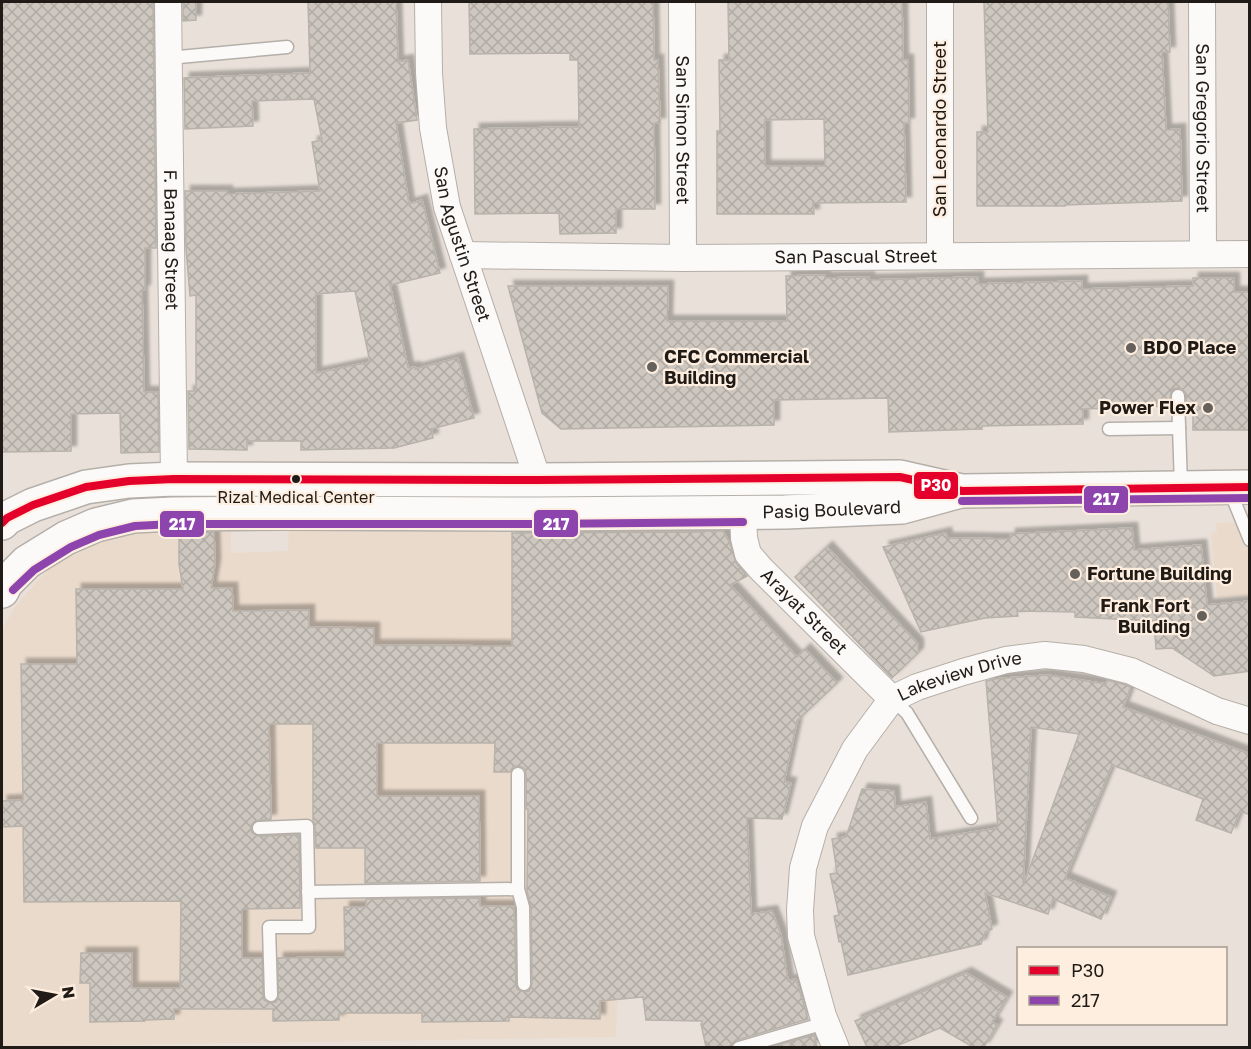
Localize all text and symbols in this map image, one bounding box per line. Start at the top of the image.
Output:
street label: San Leonardo Street [928,41,950,217]
street label: San Gregorio Street [1192,43,1215,213]
street label: San Simon Street [672,55,695,205]
street label: San Agustin Street [430,164,496,324]
street label: F. Banaag Street [160,169,184,311]
street label: San Pascual Street [774,244,938,267]
place label: BDO Place [1143,336,1237,358]
marker: BDO Place [1124,341,1138,355]
place label: CFC Commercial Building [664,345,809,388]
marker: CFC Commercial Building [645,360,659,374]
place label: Power Flex [1099,396,1197,418]
marker: Power Flex [1201,401,1215,415]
line badge: P30 [913,471,959,500]
marker: Rizal Medical Center [290,473,302,485]
text: P30 [921,475,951,495]
line badge: 217 [1083,485,1129,514]
place label: Rizal Medical Center [217,487,375,507]
text: 217 [1093,489,1120,509]
street label: Pasig Boulevard [762,495,901,522]
line badge: 217 [533,509,579,538]
line badge: 217 [159,510,205,538]
text: 217 [169,514,196,534]
text: 217 [543,514,570,534]
place label: Fortune Building [1087,562,1232,584]
street label: Arayat Street [757,563,853,659]
marker: Fortune Building [1068,567,1082,581]
place label: Frank Fort Building [1100,594,1190,637]
marker: Frank Fort Building [1195,609,1209,623]
street label: Lakeview Drive [893,646,1023,705]
legend [1017,947,1227,1025]
text: P30 [1071,959,1104,981]
north arrow [24,965,84,1025]
text: N [58,985,80,1000]
text: 217 [1071,989,1100,1011]

